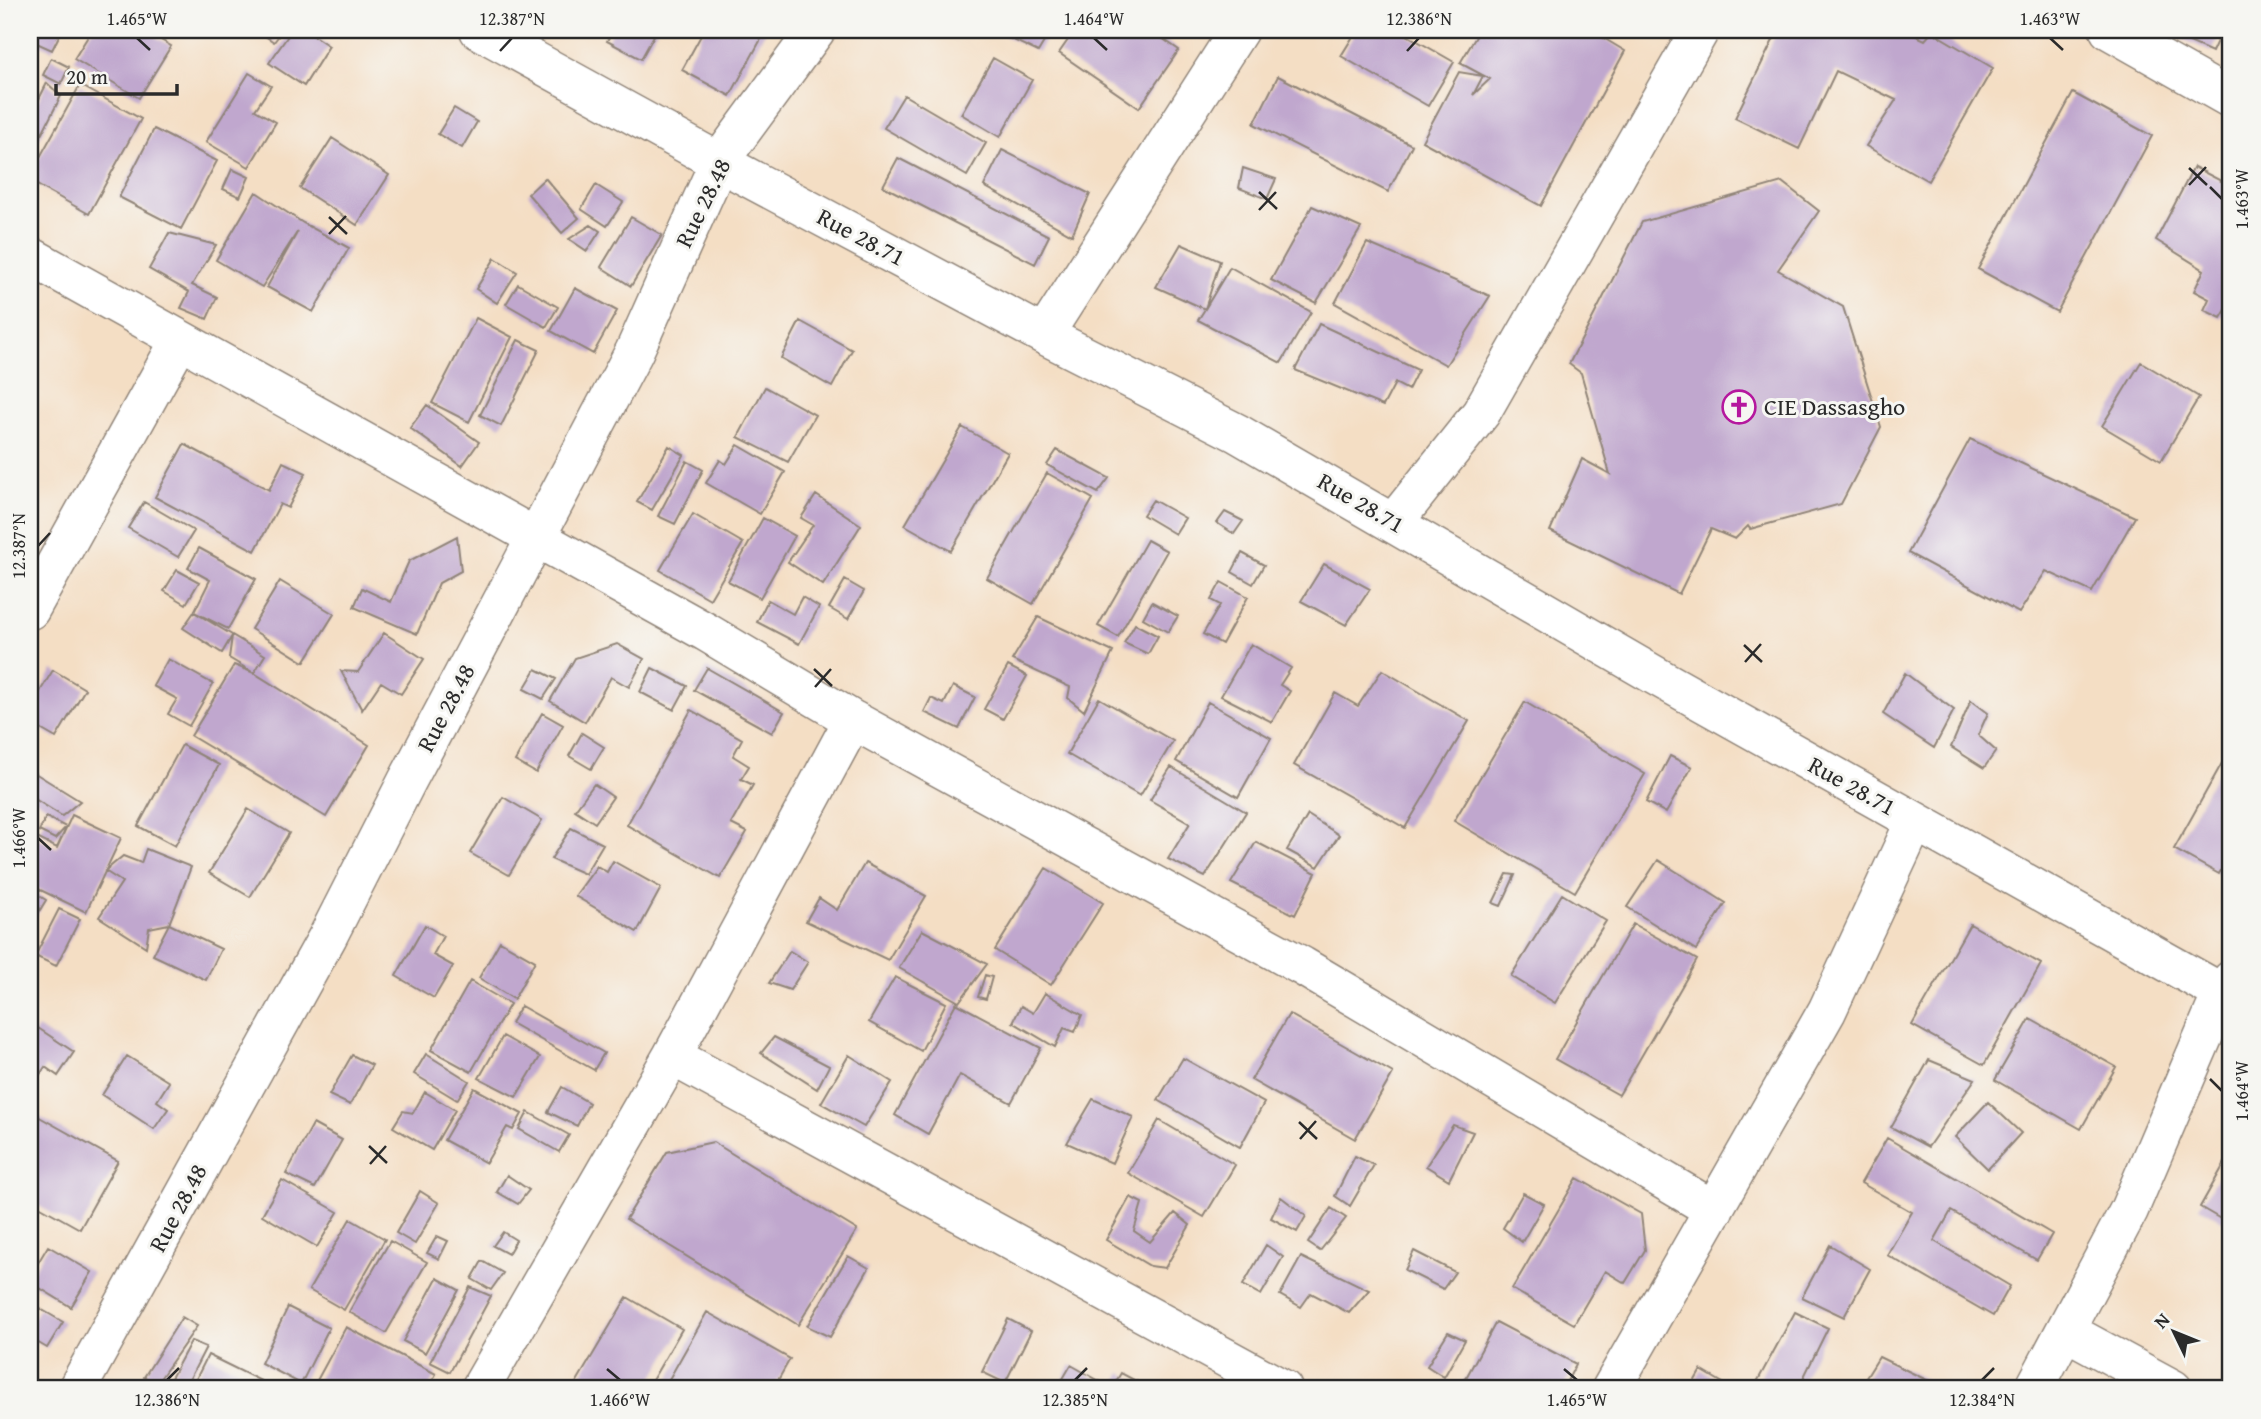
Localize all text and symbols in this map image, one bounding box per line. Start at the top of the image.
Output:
text: 1.465°W [107,5,168,32]
text: 12.387°N [479,5,545,32]
text: 1.464°W [1064,5,1125,32]
text: 12.386°N [1386,5,1452,32]
text: 1.463°W [2020,5,2081,32]
scale bar [56,52,177,96]
text: 20 m [66,61,108,92]
street label: Rue 28.48 [666,152,739,253]
text: 1.463°W [2228,168,2255,229]
street label: Rue 28.71 [811,199,912,274]
church icon: CIE Dassasgho [1720,388,1758,426]
place label: CIE Dassasgho [1764,389,1905,424]
street label: Rue 28.71 [1311,464,1411,542]
text: 12.387°N [5,513,32,579]
street label: Rue 28.48 [408,657,483,758]
street label: Rue 28.71 [1802,747,1902,824]
text: 1.466°W [5,807,32,868]
text: 1.464°W [2228,1060,2255,1121]
street label: Rue 28.48 [140,1157,215,1258]
north arrow [2138,1296,2208,1366]
text: N [2147,1306,2176,1335]
text: 12.386°N [134,1386,200,1413]
text: 1.466°W [590,1386,651,1413]
text: 12.385°N [1042,1386,1108,1413]
text: 1.465°W [1547,1386,1608,1413]
text: 12.384°N [1949,1386,2015,1413]

